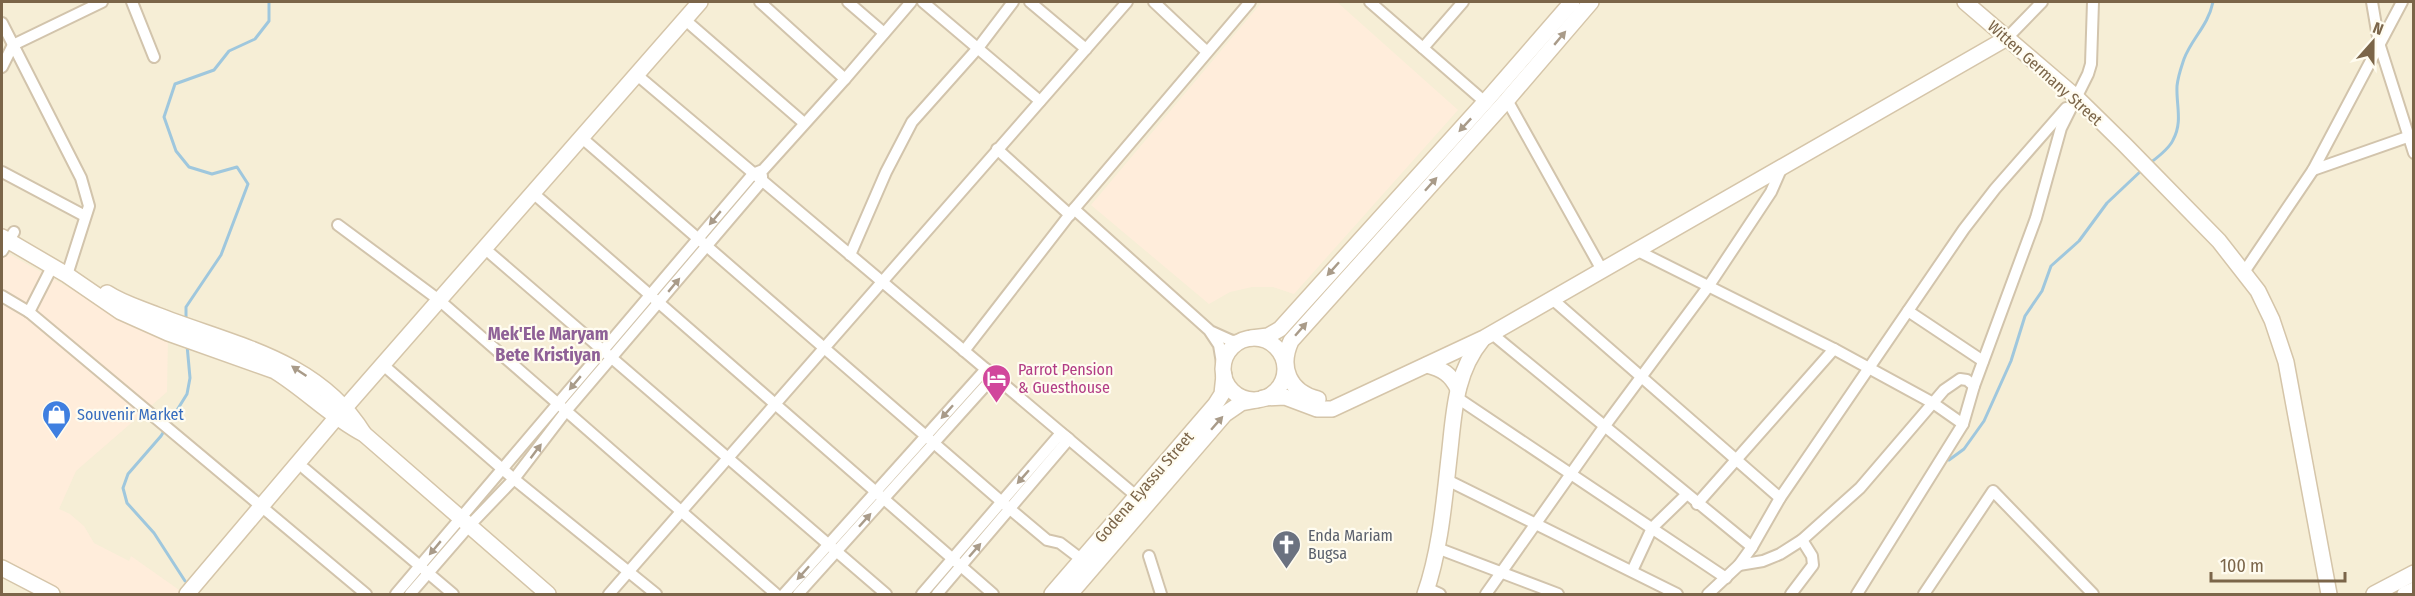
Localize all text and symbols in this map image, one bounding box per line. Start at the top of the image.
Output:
north arrow [2343,12,2403,72]
street label: Witten Germany Street [1984,17,2107,130]
text: N [2370,18,2386,39]
one-way arrow [1554,30,1567,46]
one-way arrow [1458,117,1472,132]
one-way arrow [1424,177,1437,192]
one-way arrow [709,210,722,225]
one-way arrow [1326,261,1340,276]
one-way arrow [667,277,680,293]
one-way arrow [1294,322,1307,337]
district label: Mek'Ele Maryam Bete Kristiyan [488,323,608,366]
place label: Parrot Pension & Guesthouse [1018,360,1113,397]
hotel icon: Parrot Pension & Guesthouse [981,362,1013,404]
one-way arrow [292,365,308,377]
one-way arrow [569,375,582,390]
shop icon: Souvenir Market [40,398,72,440]
one-way arrow [941,404,954,419]
place label: Souvenir Market [77,405,185,424]
one-way arrow [1210,416,1223,431]
street label: Godena Eyassu Street [1091,427,1198,546]
one-way arrow [529,443,542,459]
one-way arrow [1017,469,1030,484]
one-way arrow [858,513,871,528]
place label: Enda Mariam Bugsa [1308,526,1393,563]
church icon: Enda Mariam Bugsa [1271,528,1303,570]
one-way arrow [429,540,442,555]
one-way arrow [968,542,981,558]
scale bar [2211,545,2344,583]
text: 100 m [2220,555,2264,577]
one-way arrow [797,565,810,580]

